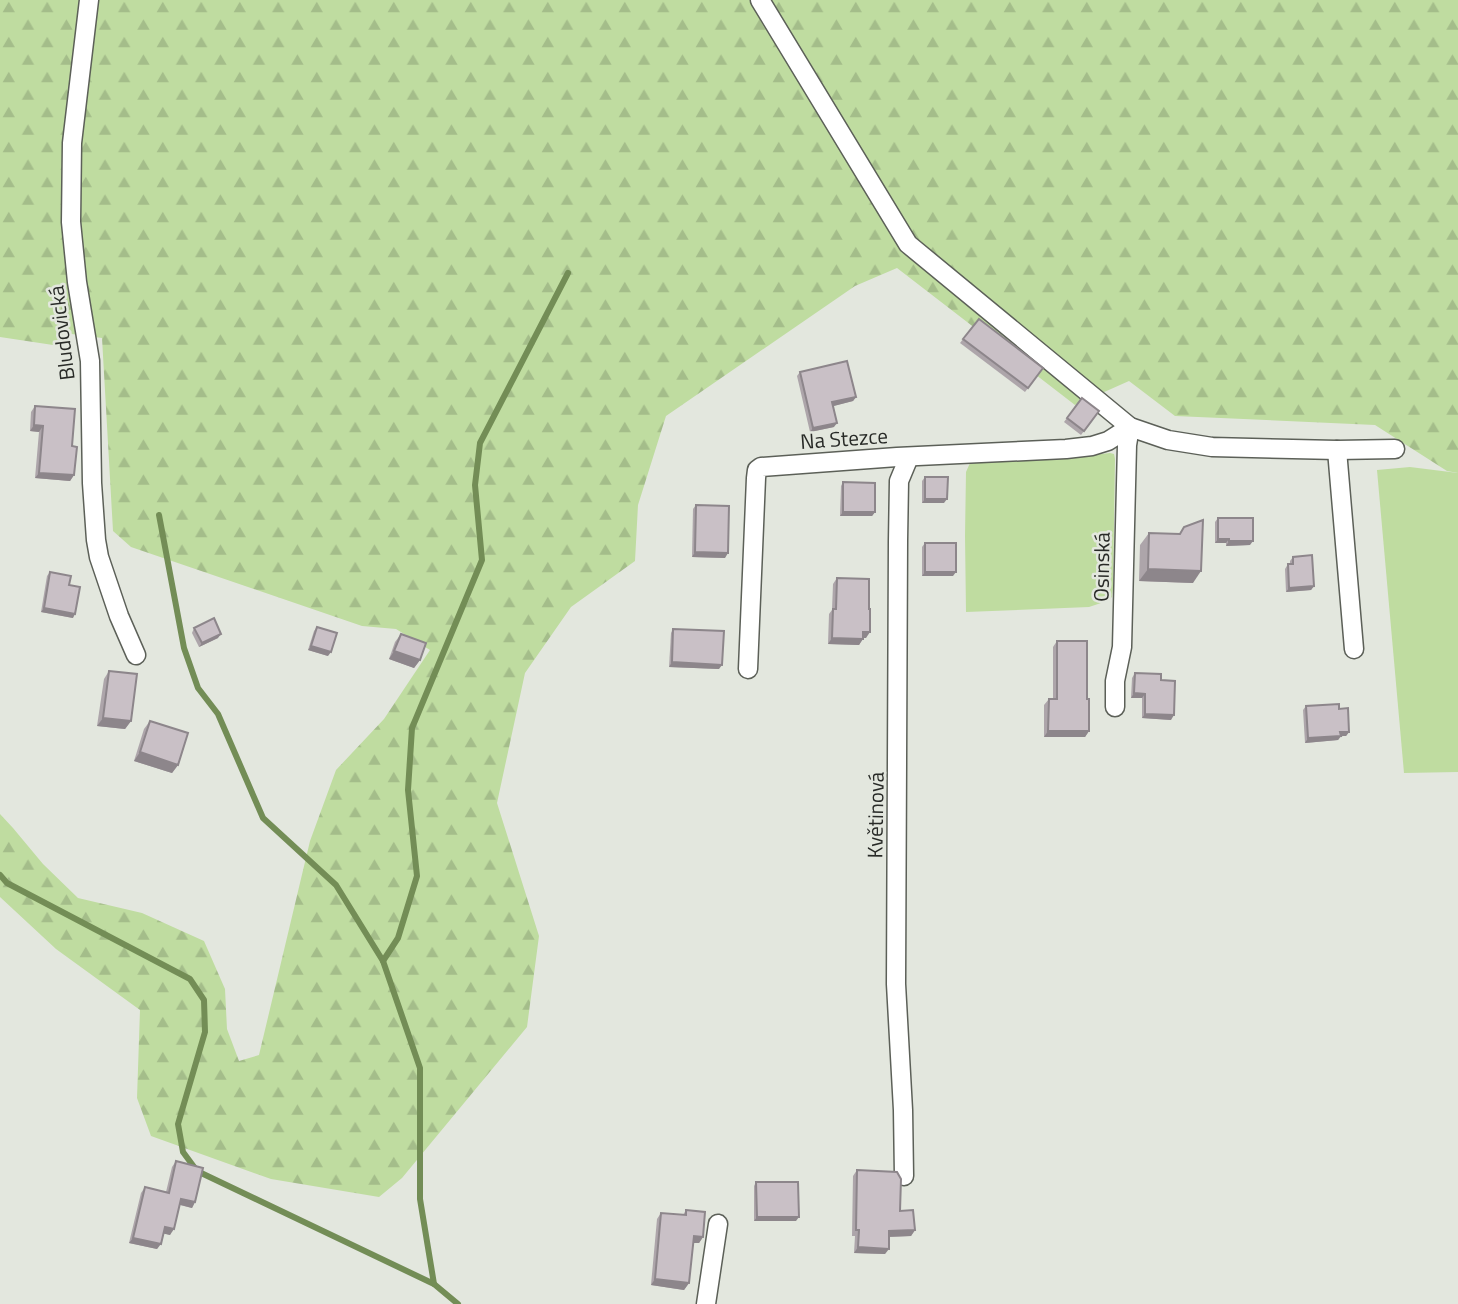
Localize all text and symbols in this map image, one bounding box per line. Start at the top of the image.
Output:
street label: Bludovická [39,283,83,382]
street label: Na Stezce [799,419,889,457]
street label: Osinská [1084,531,1118,602]
street label: Květinová [858,771,892,859]

